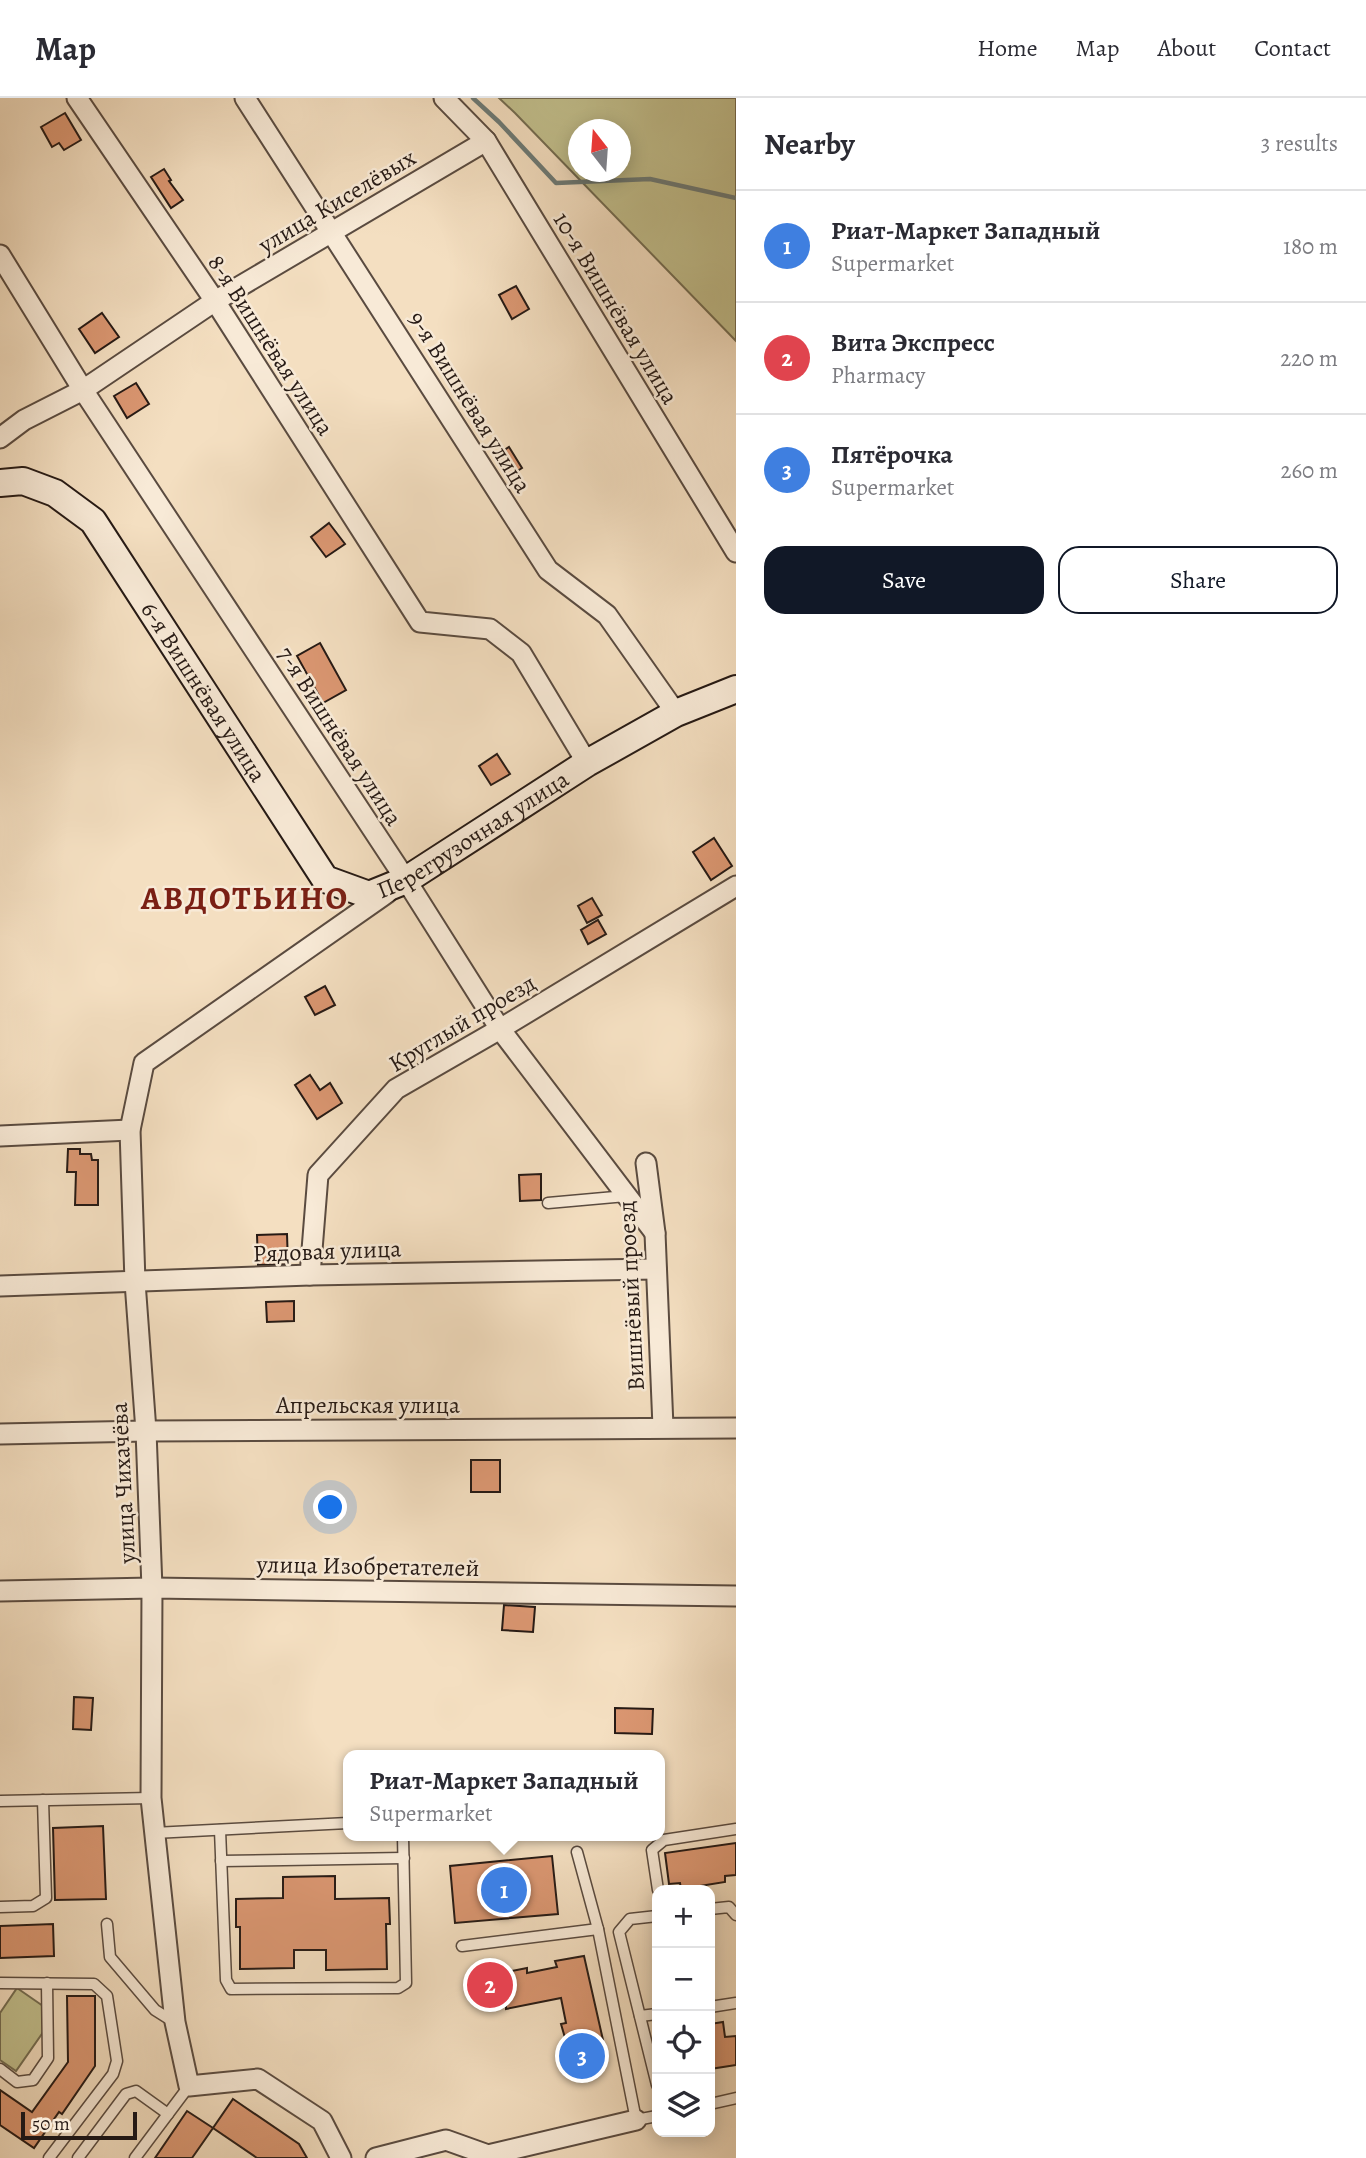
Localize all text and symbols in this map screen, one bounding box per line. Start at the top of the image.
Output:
text: Map [35,26,96,71]
text: Home [977,32,1038,64]
text: Map [1076,32,1120,64]
text: About [1158,32,1216,64]
text: Contact [1254,32,1331,64]
north arrow [568,119,631,182]
text: Nearby [764,124,855,164]
text: 3 results [1261,128,1338,159]
street label: улица Киселёвых [251,141,422,261]
street label: 10-я Вишнёвая улица [546,206,686,410]
text: Риат-Маркет Западный [831,213,1100,248]
text: 1 [783,231,791,262]
text: 180 m [1283,231,1338,262]
street label: 8-я Вишнёвая улица [201,248,341,442]
text: Supermarket [831,248,954,279]
street label: 9-я Вишнёвая улица [401,305,539,499]
text: Вита Экспресс [831,325,995,360]
text: 2 [781,343,793,374]
text: 220 m [1280,343,1338,374]
text: Pharmacy [831,360,925,391]
text: Пятёрочка [831,437,953,472]
text: 3 [782,455,792,486]
text: 260 m [1280,455,1338,486]
text: Supermarket [831,472,954,503]
button: Save [764,546,1044,614]
button: Share [1058,546,1338,614]
street label: 6-я Вишнёвая улица [133,595,274,788]
street label: 7-я Вишнёвая улица [270,640,410,832]
street label: Перегрузочная улица [372,763,575,906]
district label: АВДОТЬИНО [140,876,349,920]
street label: Круглый проезд [383,967,541,1079]
street label: Вишнёвый проезд [610,1200,652,1392]
street label: Рядовая улица [252,1232,402,1270]
street label: Апрельская улица [275,1389,460,1421]
street label: улица Чихачёва [103,1402,143,1565]
your location [313,1490,347,1524]
street label: улица Изобретателей [255,1548,480,1584]
popup [343,1750,665,1841]
text: Риат-Маркет Западный [369,1763,639,1798]
text: Supermarket [369,1798,493,1829]
pin: 1 [481,1864,527,1916]
map controls [652,1885,715,2137]
button: + [652,1885,715,1948]
button: − [652,1948,715,2011]
pin: 2 [467,1959,513,2011]
button: locate [652,2011,715,2074]
pin: 3 [559,2030,605,2082]
button: layers [652,2074,715,2137]
scale bar [21,2109,136,2141]
text: 50 m [32,2111,70,2137]

